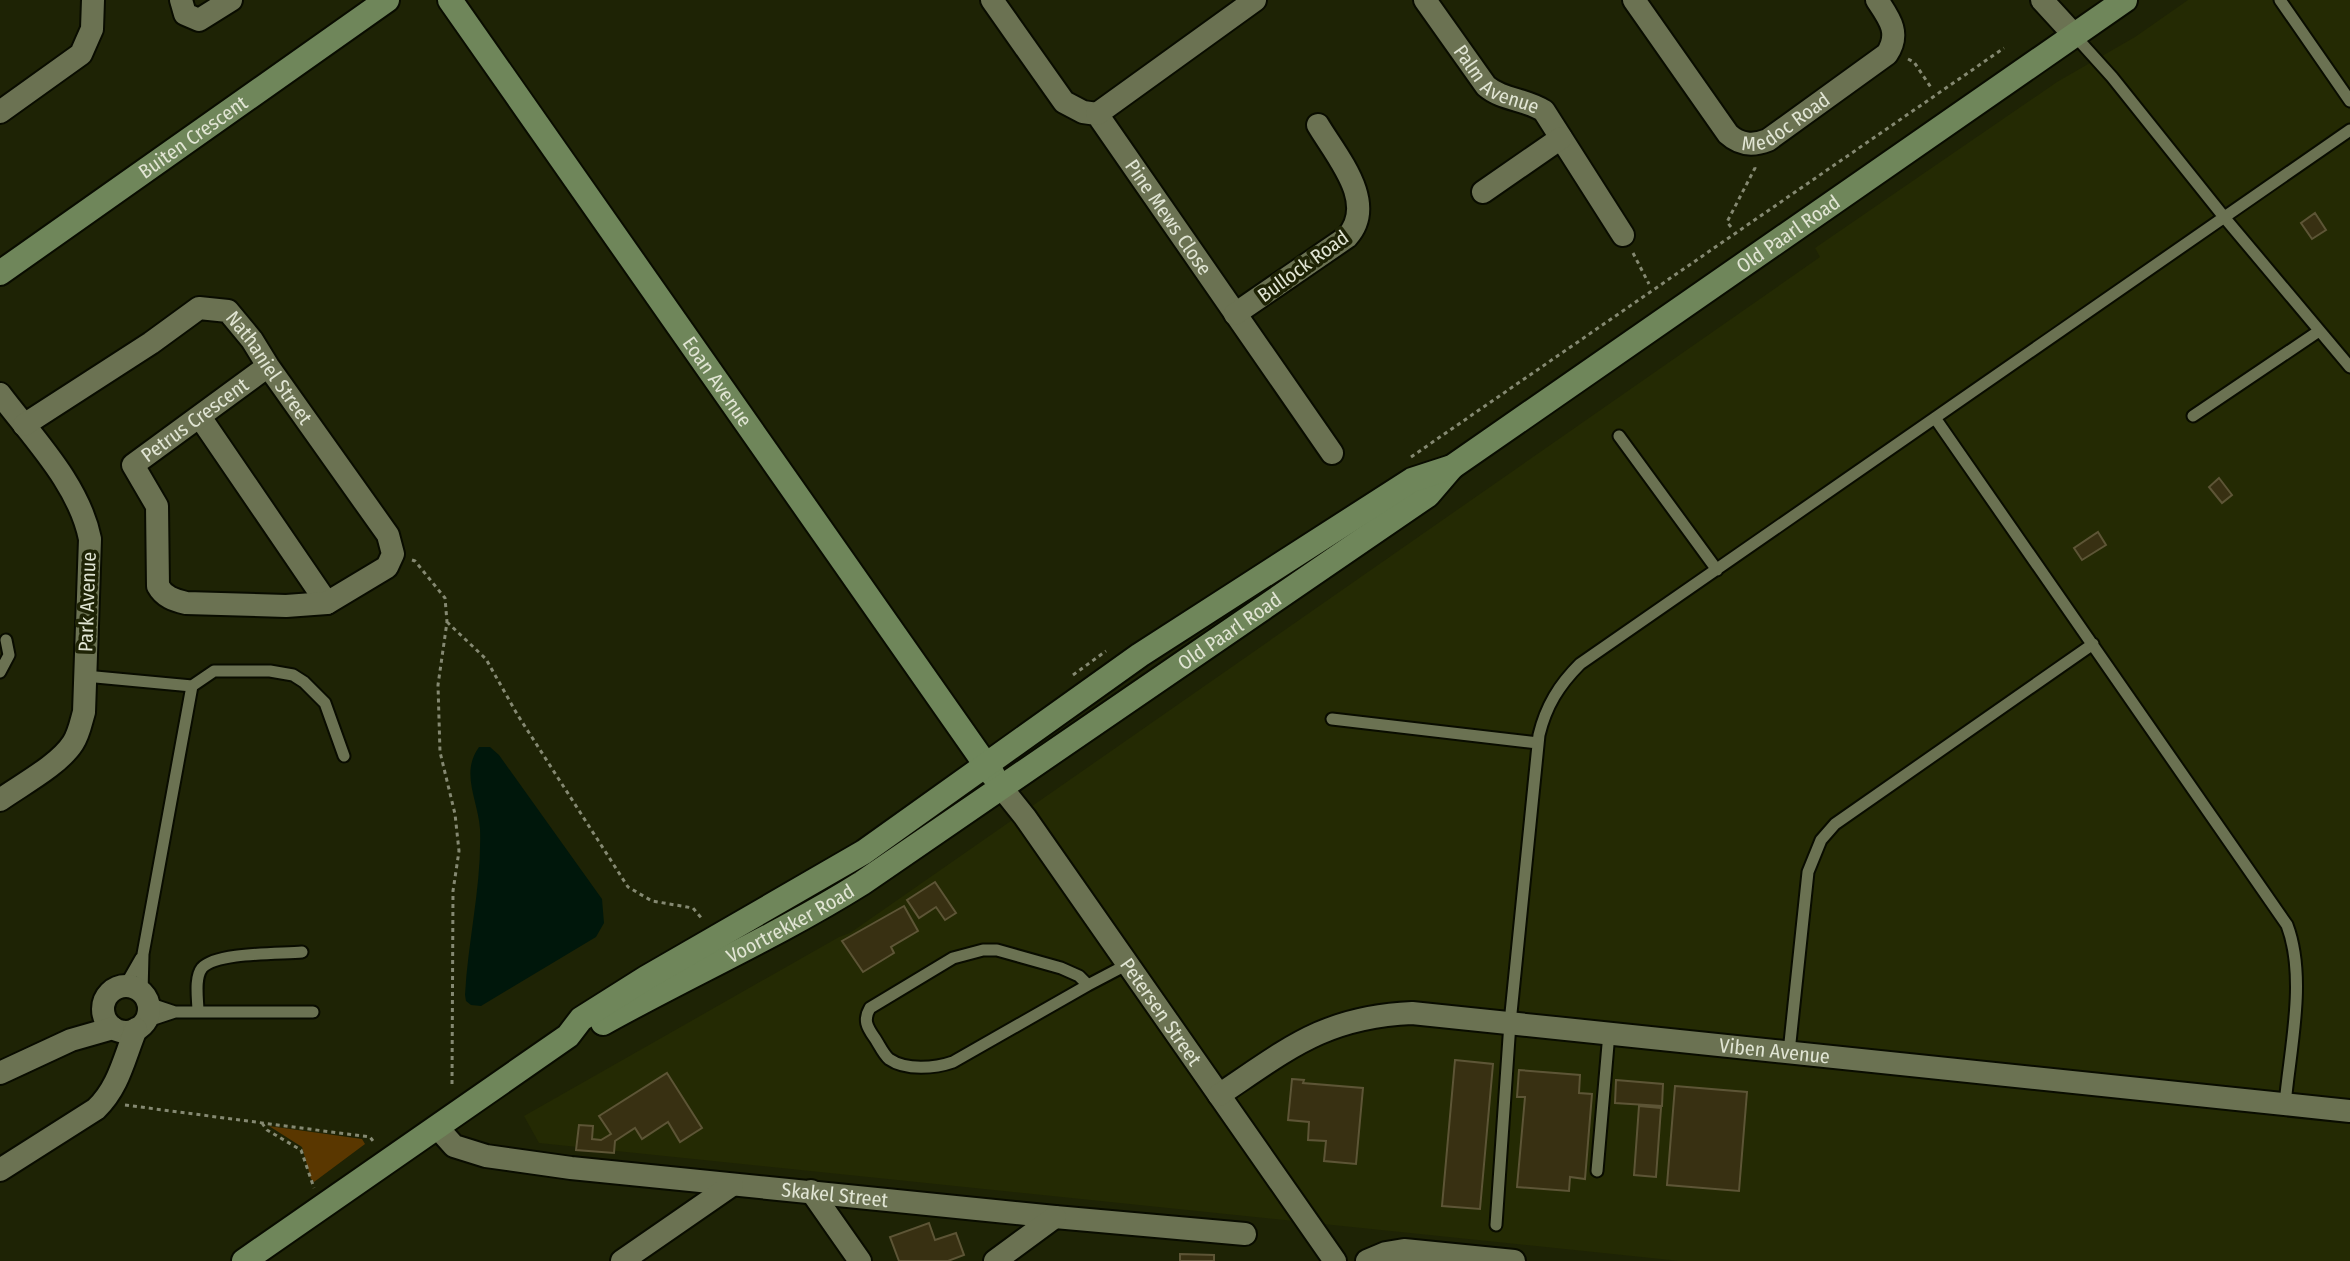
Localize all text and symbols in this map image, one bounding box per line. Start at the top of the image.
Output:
street label: Palm Avenue [1449,40,1543,119]
street label: Medoc Road [1741,87,1835,156]
street label: Buiten Crescent [134,90,252,184]
street label: Pine Mews Close [1120,155,1217,280]
street label: Old Paarl Road [1732,190,1844,278]
street label: Bullock Road [1253,225,1353,307]
street label: Nathaniel Street [221,306,318,429]
street label: Eoan Avenue [678,332,757,431]
street label: Petrus Crescent [136,372,253,467]
street label: Park Avenue [73,551,101,653]
street label: Old Paarl Road [1173,587,1286,675]
street label: Voortrekker Road [722,879,859,968]
street label: Petersen Street [1115,953,1207,1070]
street label: Viben Avenue [1718,1033,1831,1069]
street label: Skakel Street [780,1177,890,1212]

